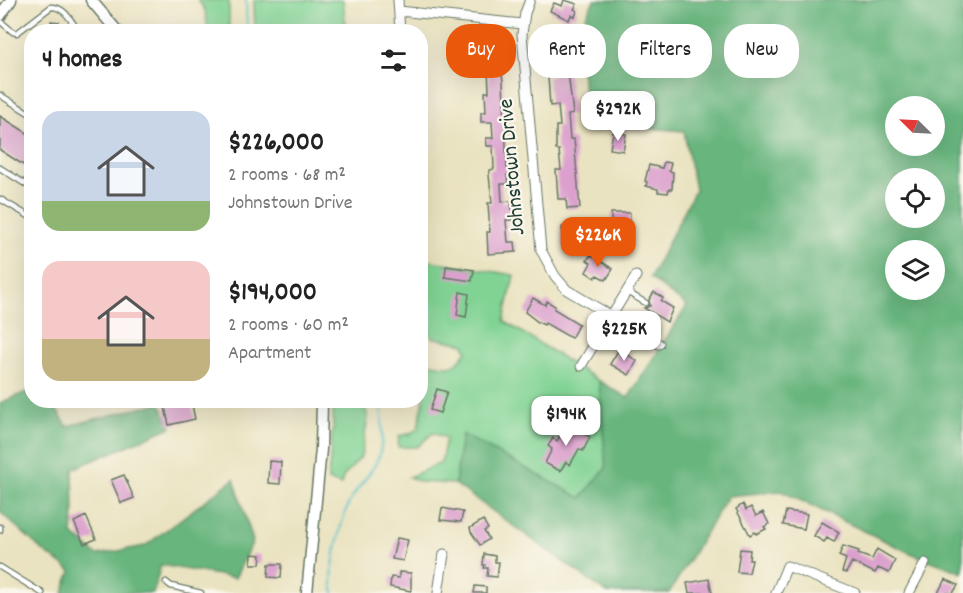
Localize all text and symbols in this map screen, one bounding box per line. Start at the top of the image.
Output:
chip: Buy [446,24,516,78]
chip: Rent [528,24,606,78]
chip: Filters [618,24,712,78]
chip: New [724,24,799,78]
text: 4 homes [42,42,122,79]
icon: filters [377,44,410,77]
pin: $292K [576,91,660,142]
text: $292K [595,96,641,124]
north arrow [885,96,945,156]
map controls [885,96,945,300]
street label: Johnstown Drive [492,97,534,237]
text: $226,000 [228,125,324,162]
icon: home [90,135,162,207]
text: 2 rooms · 68 m² [228,162,346,190]
button: locate [885,168,945,228]
text: Johnstown Drive [228,190,353,218]
pin: $226K [556,217,640,268]
text: $226K [575,222,621,250]
button: layers [885,240,945,300]
text: $194,000 [228,275,317,312]
icon: home [90,285,162,357]
pin: $225K [582,311,666,362]
text: 2 rooms · 60 m² [228,312,349,340]
text: $225K [601,316,647,344]
text: Apartment [228,340,311,368]
pin: $194K [524,396,608,447]
text: $194K [545,401,587,429]

